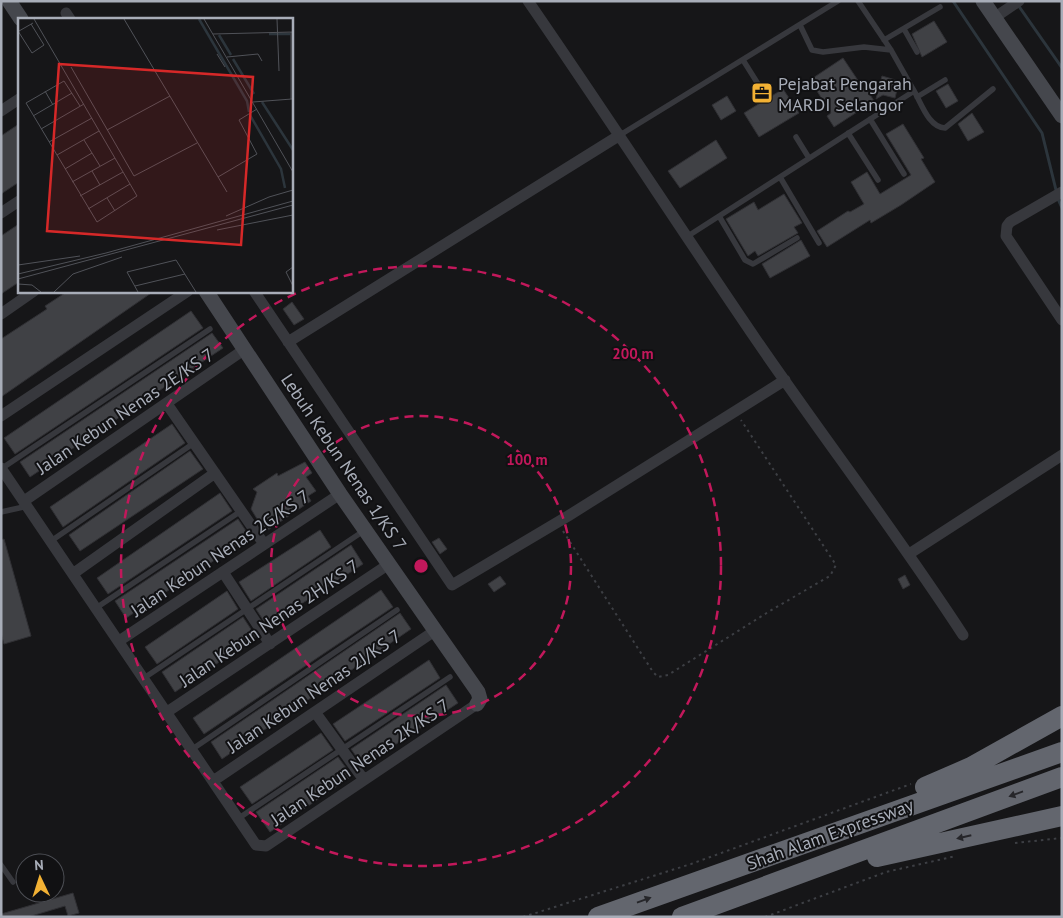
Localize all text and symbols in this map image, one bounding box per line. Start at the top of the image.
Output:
inset map [18,18,292,292]
place label: Pejabat Pengarah MARDI Selangor [778,72,912,116]
office icon: Pejabat Pengarah MARDI Selangor [750,81,774,105]
street label: Jalan Kebun Nenas 2E/KS 7 [31,343,218,480]
text: 200 m [612,344,654,363]
street label: Lebuh Kebun Nenas 1/KS 7 [276,369,412,555]
text: 100 m [506,450,548,469]
street label: Jalan Kebun Nenas 2G/KS 7 [125,484,314,622]
street label: Jalan Kebun Nenas 2H/KS 7 [174,554,363,692]
centre of rings [412,557,430,575]
street label: Jalan Kebun Nenas 2J/KS 7 [222,624,406,759]
street label: Jalan Kebun Nenas 2K/KS 7 [265,693,454,831]
one-way arrow [1008,790,1023,798]
street label: Shah Alam Expressway [743,793,917,875]
one-way arrow [956,833,971,841]
north arrow [15,853,65,903]
text: N [34,856,44,874]
one-way arrow [636,896,651,903]

